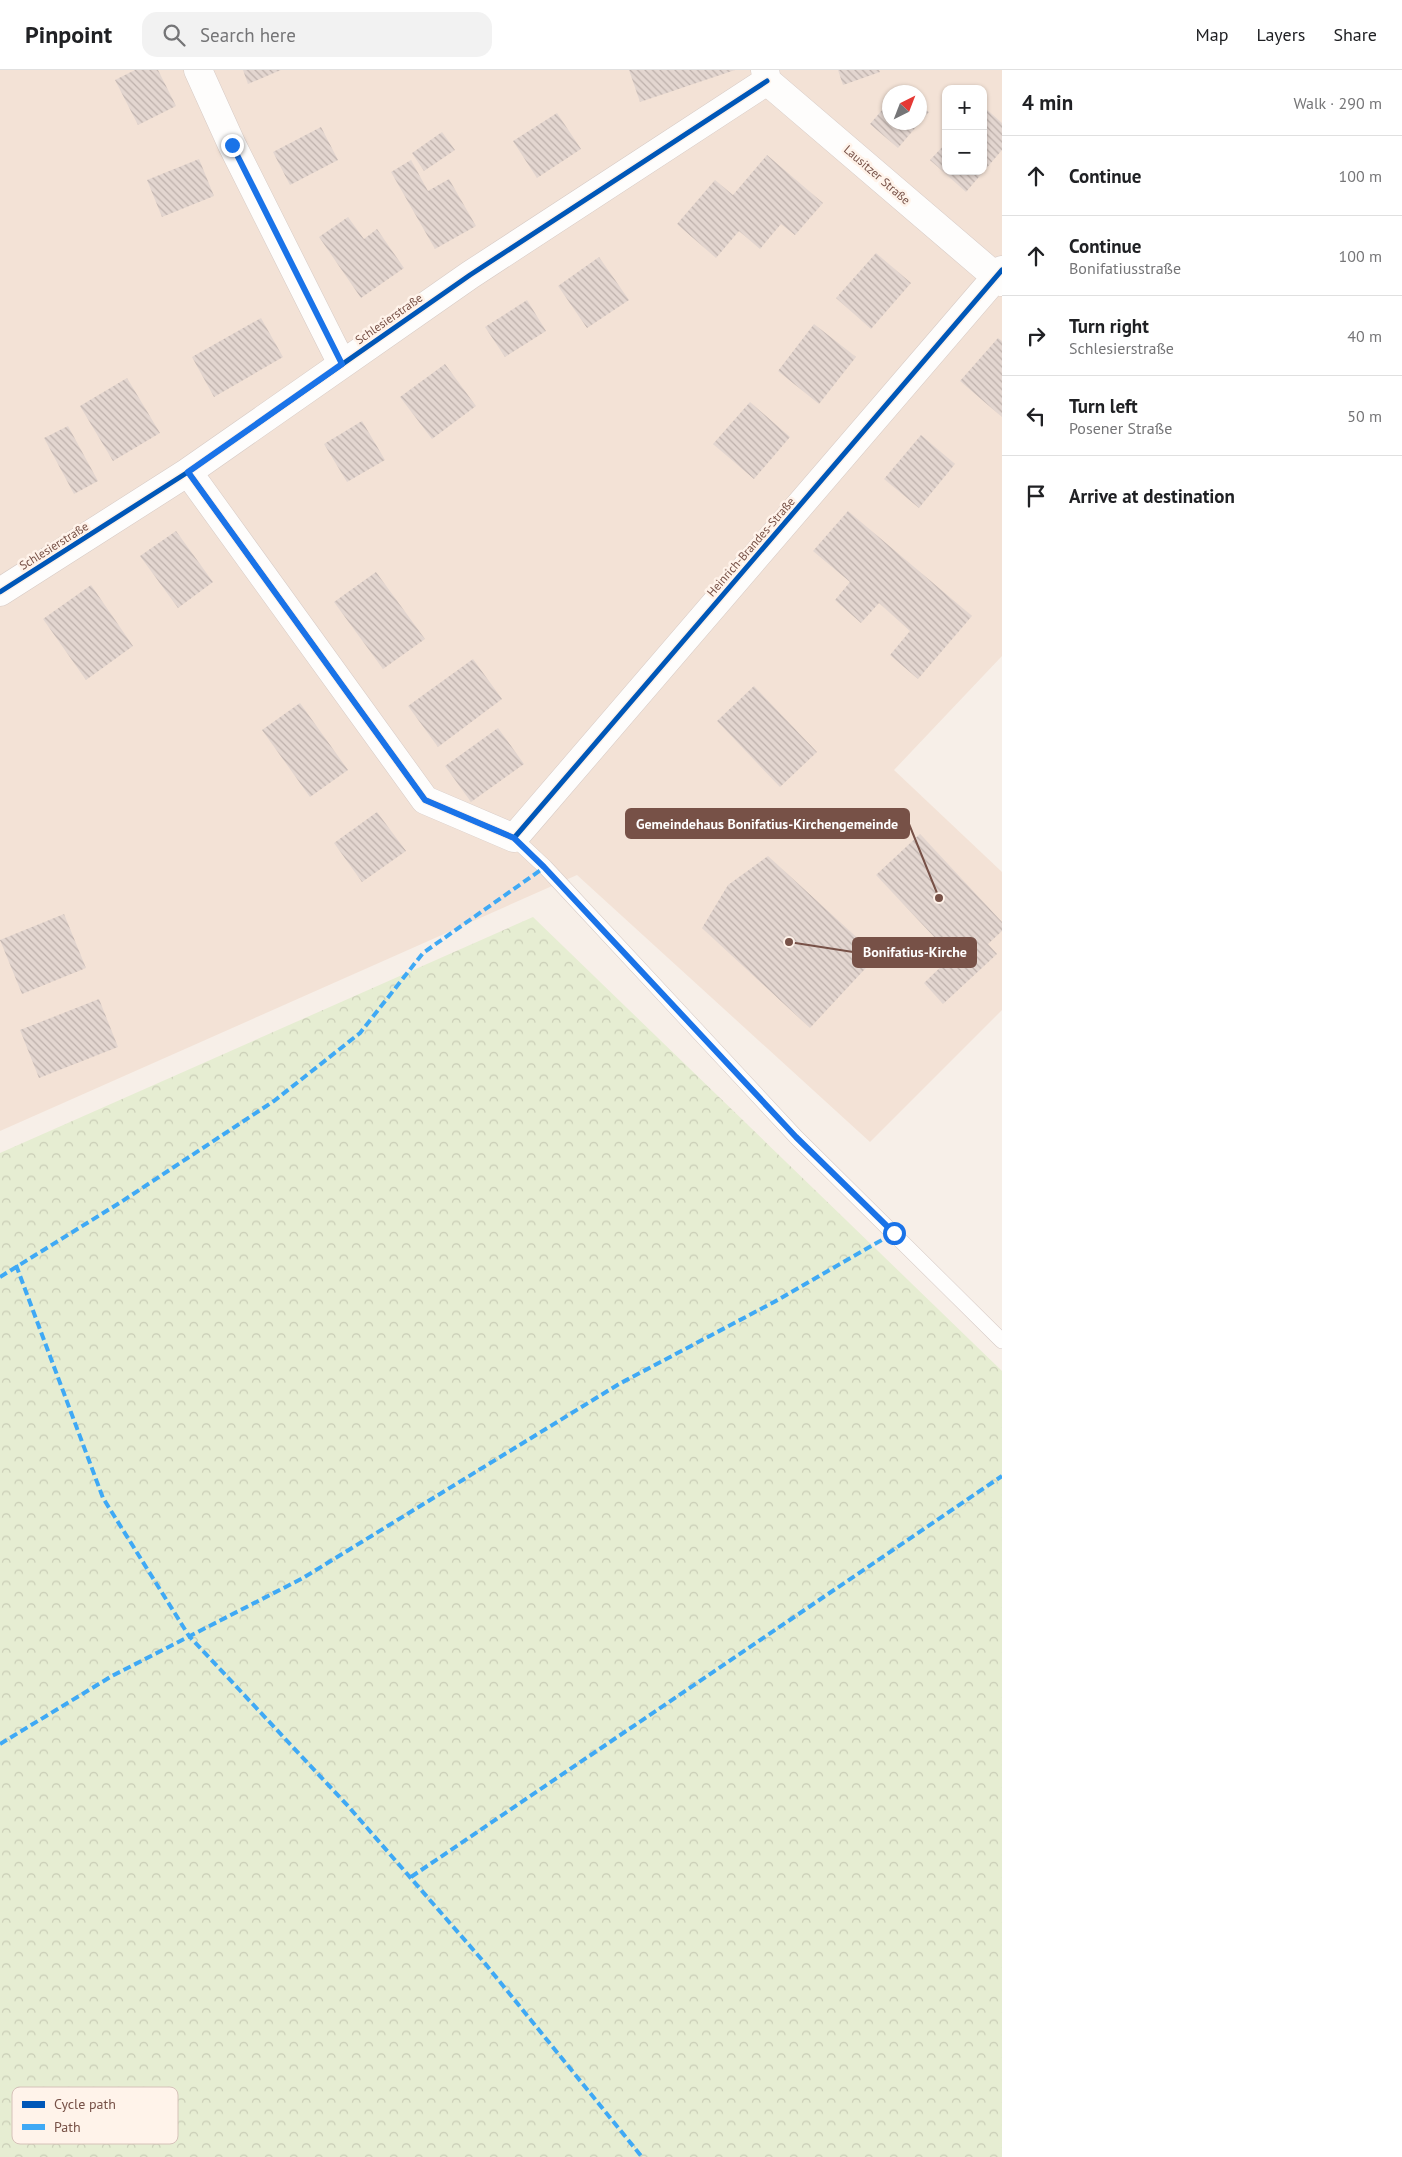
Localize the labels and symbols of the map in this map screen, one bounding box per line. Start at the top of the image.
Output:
north arrow [882,85,927,130]
route end [221,134,244,157]
street label: Lausitzer Straße [841,142,914,207]
street label: Schlesierstraße [352,290,425,347]
street label: Heinrich-Brandes-Straße [703,494,798,599]
street label: Schlesierstraße [16,518,91,573]
callout: Gemeindehaus Bonifatius-Kirchengemeinde [626,809,909,838]
text: Gemeindehaus Bonifatius-Kirchengemeinde [636,815,898,833]
callout: Bonifatius-Kirche [853,938,976,967]
text: Bonifatius-Kirche [863,943,967,961]
route start [883,1222,906,1245]
legend [12,2087,178,2144]
text: Cycle path [54,2095,116,2113]
text: Path [54,2118,81,2136]

